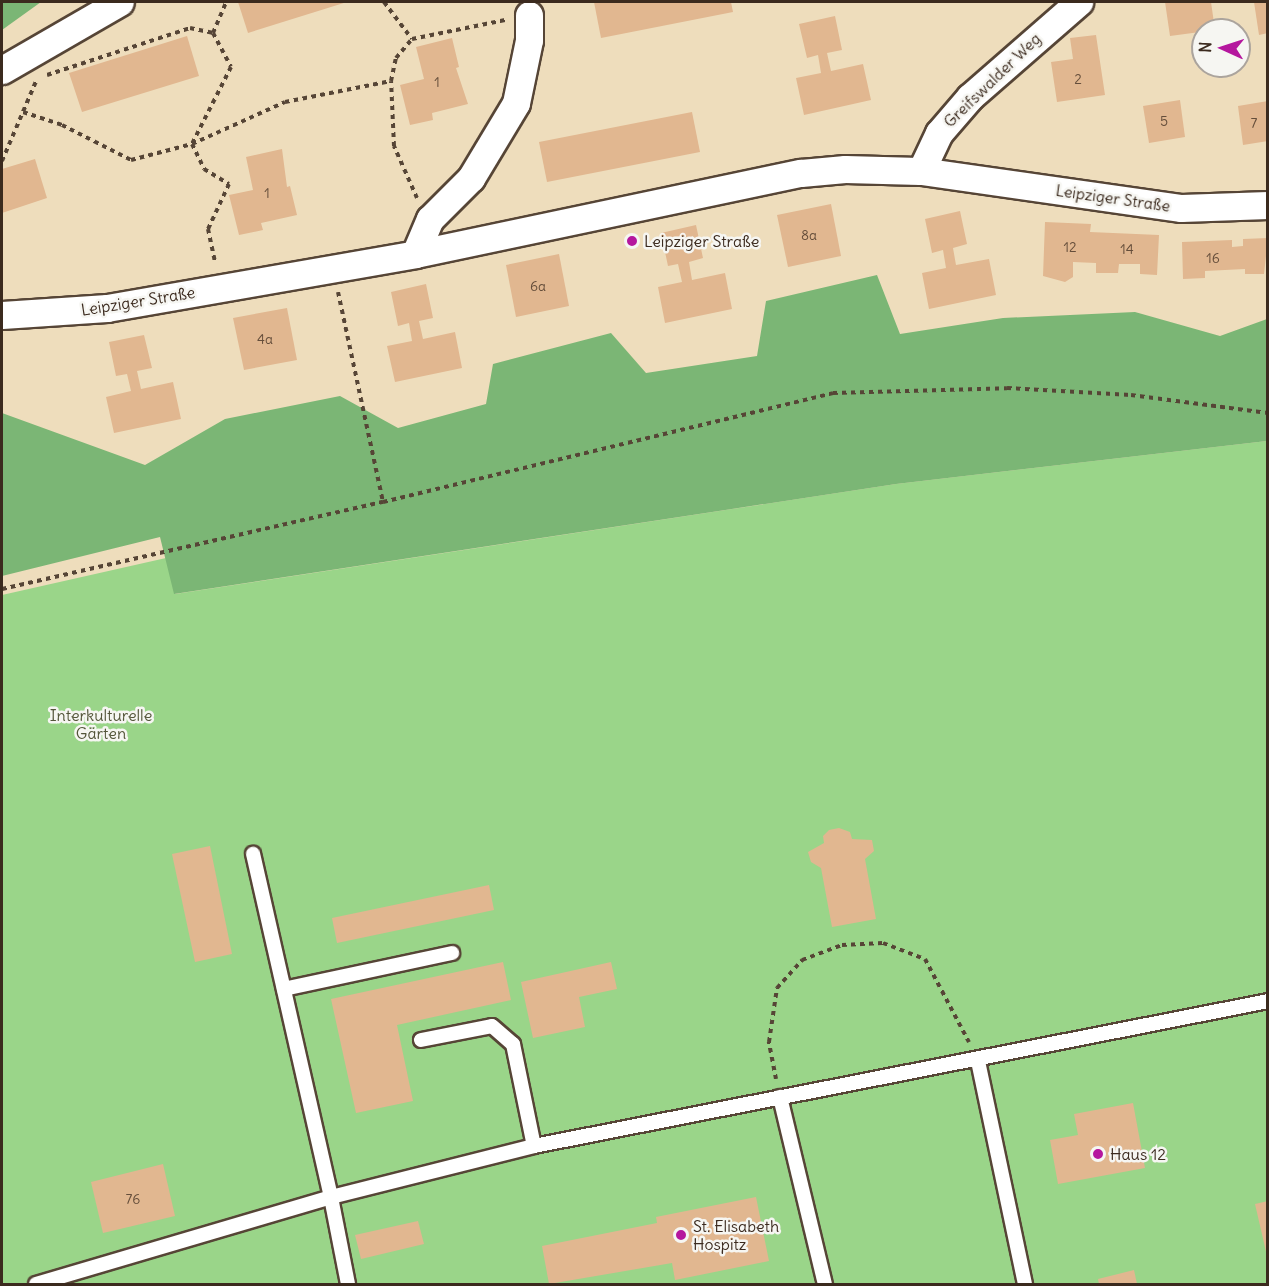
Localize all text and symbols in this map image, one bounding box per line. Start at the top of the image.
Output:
north arrow [1191,18,1251,78]
street label: Greifswalder Weg [940,29,1044,131]
text: N [1195,41,1215,53]
house number: 2 [1074,71,1082,87]
house number: 1 [434,74,440,90]
house number: 5 [1160,113,1168,129]
house number: 7 [1251,115,1257,131]
street label: Leipziger Straße [1055,180,1171,216]
house number: 1 [264,185,270,201]
house number: 8a [801,227,817,243]
place label: Leipziger Straße [644,231,759,251]
marker: Leipziger Straße [625,234,639,248]
house number: 12 [1063,239,1077,255]
house number: 14 [1120,241,1134,257]
house number: 16 [1206,250,1220,266]
house number: 6a [530,278,546,294]
street label: Leipziger Straße [80,282,196,320]
house number: 4a [257,331,273,347]
park label: Interkulturelle Gärten [50,705,152,743]
place label: Haus 12 [1110,1144,1166,1164]
marker: Haus 12 [1091,1147,1105,1161]
house number: 76 [126,1191,140,1207]
place label: St. Elisabeth Hospitz [693,1216,779,1254]
marker: St. Elisabeth Hospitz [674,1228,688,1242]

